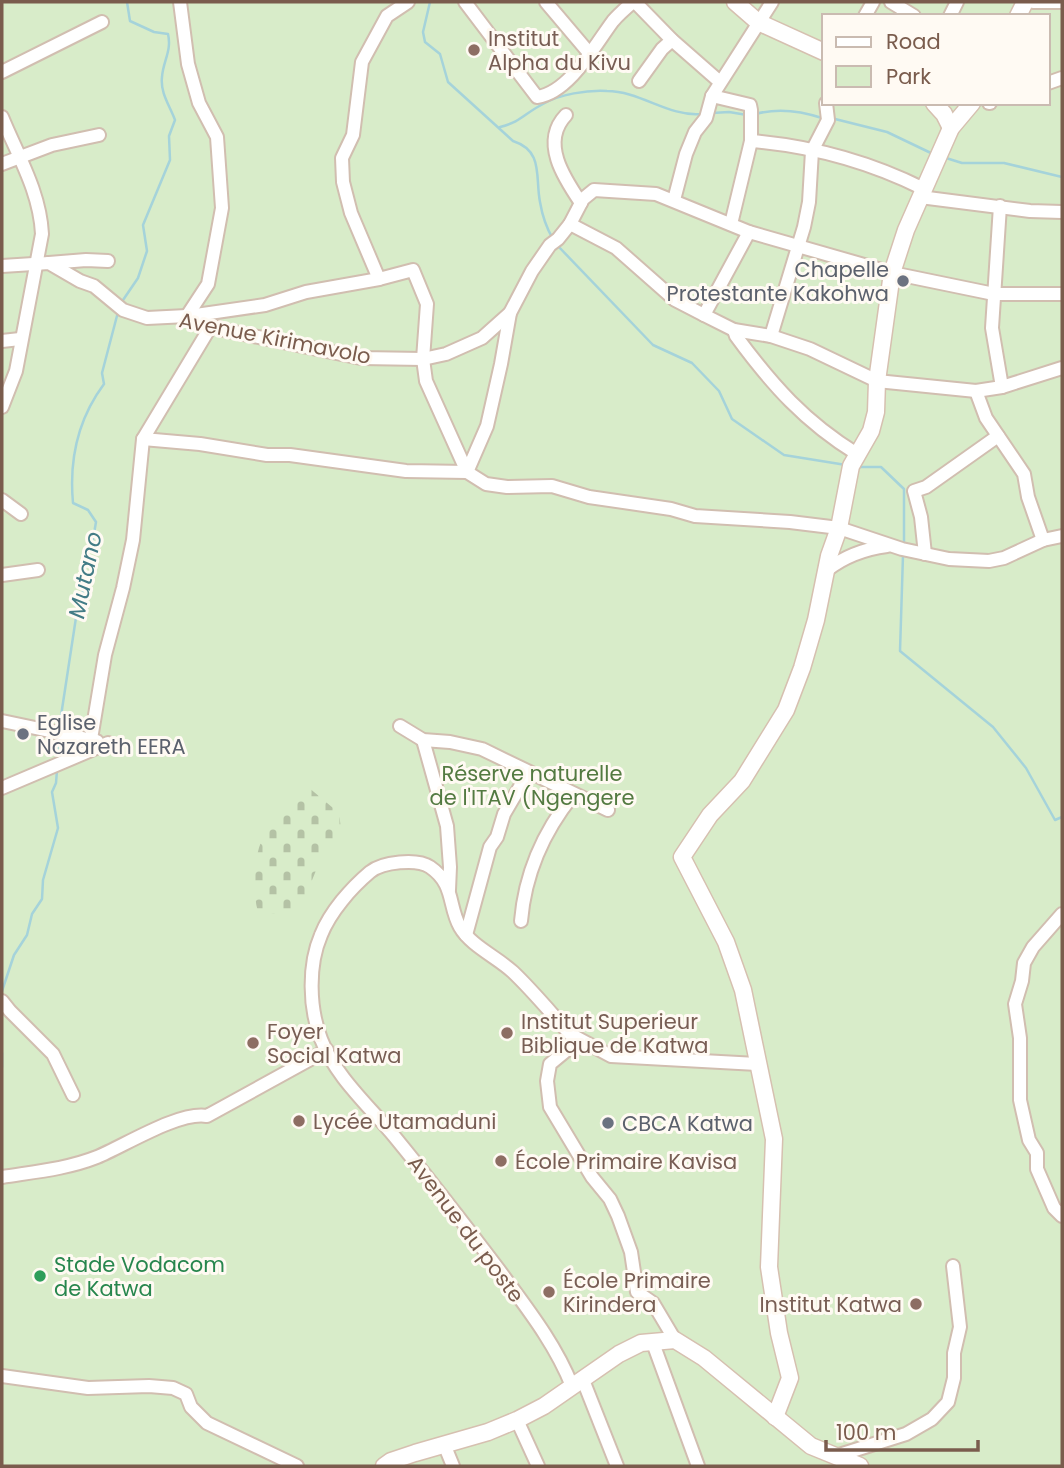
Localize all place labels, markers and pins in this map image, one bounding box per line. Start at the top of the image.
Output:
place label: Institut Alpha du Kivu [488,24,631,77]
marker: Institut Alpha du Kivu [466,42,482,58]
place label: Chapelle Protestante Kakohwa [667,255,889,308]
marker: Chapelle Protestante Kakohwa [895,273,911,289]
place label: Eglise Nazareth EERA [37,708,186,761]
marker: Eglise Nazareth EERA [15,726,31,742]
place label: Institut Superieur Biblique de Katwa [521,1007,709,1060]
place label: Foyer Social Katwa [267,1017,401,1070]
marker: Institut Superieur Biblique de Katwa [499,1025,515,1041]
marker: Foyer Social Katwa [245,1035,261,1051]
place label: Lycée Utamaduni [313,1107,496,1136]
place label: CBCA Katwa [622,1109,753,1138]
marker: Lycée Utamaduni [291,1113,307,1129]
marker: CBCA Katwa [600,1115,616,1131]
place label: École Primaire Kavisa [515,1147,737,1176]
marker: École Primaire Kavisa [493,1153,509,1169]
place label: Stade Vodacom de Katwa [54,1250,225,1303]
place label: École Primaire Kirindera [563,1266,711,1319]
marker: Stade Vodacom de Katwa [32,1268,48,1284]
marker: École Primaire Kirindera [541,1284,557,1300]
place label: Institut Katwa [759,1290,902,1319]
marker: Institut Katwa [908,1296,924,1312]

